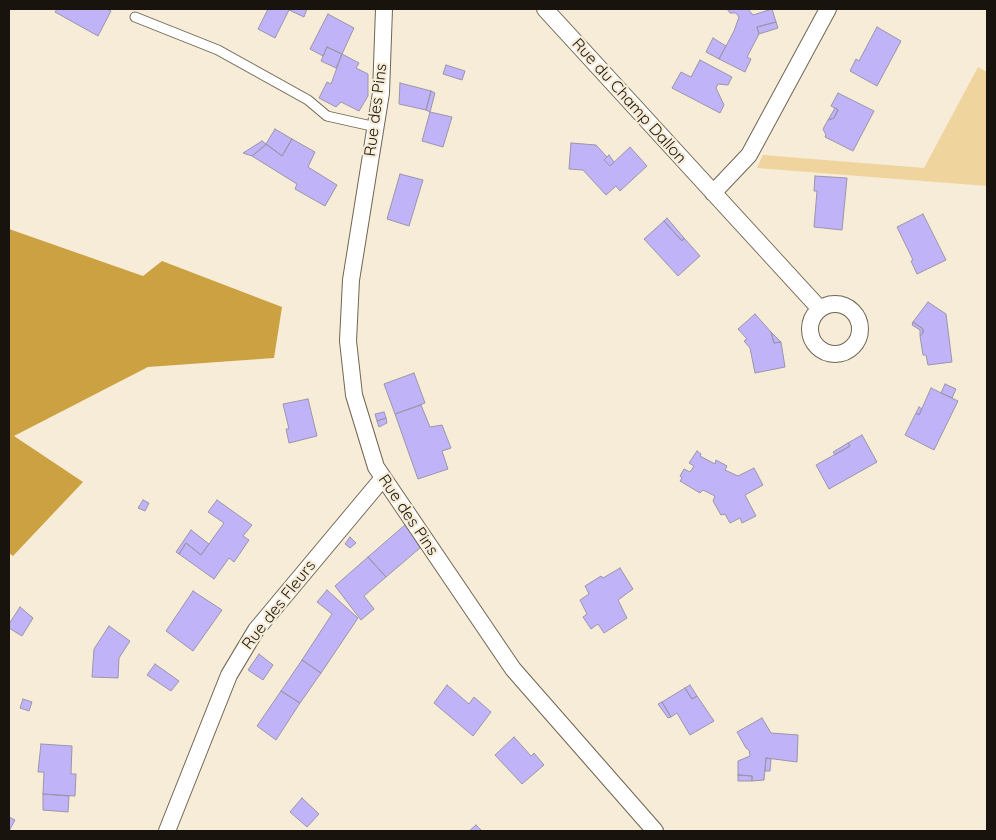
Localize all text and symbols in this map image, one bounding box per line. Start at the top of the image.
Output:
street label: Rue du Champ Dallon [568,34,690,168]
street label: Rue des Pins [361,62,391,158]
street label: Rue des Pins [374,471,442,559]
street label: Rue des Fleurs [238,557,320,653]

